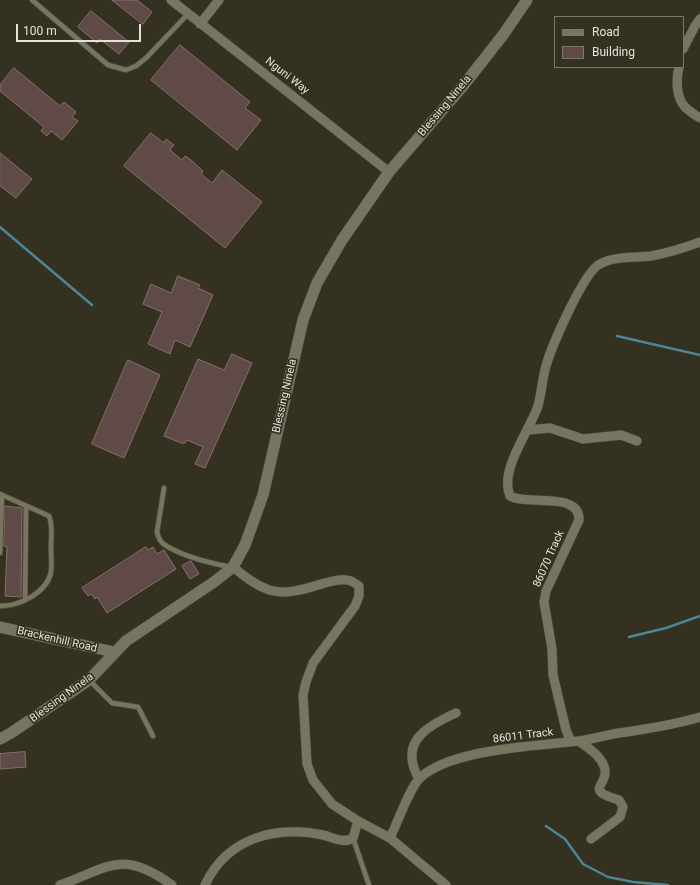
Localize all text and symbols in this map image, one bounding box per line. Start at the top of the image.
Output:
scale bar [18,16,143,42]
legend [554,16,684,68]
text: 100 m [23,24,57,38]
text: Road [592,25,620,39]
text: Building [592,45,635,59]
street label: Nguni Way [262,55,312,97]
street label: Blessing Ninela [416,73,474,139]
street label: Blessing Ninela [270,358,300,434]
street label: 86070 Track [531,529,567,589]
street label: Brackenhill Road [16,624,98,656]
street label: Blessing Ninela [28,670,96,726]
street label: 86011 Track [492,726,554,746]

